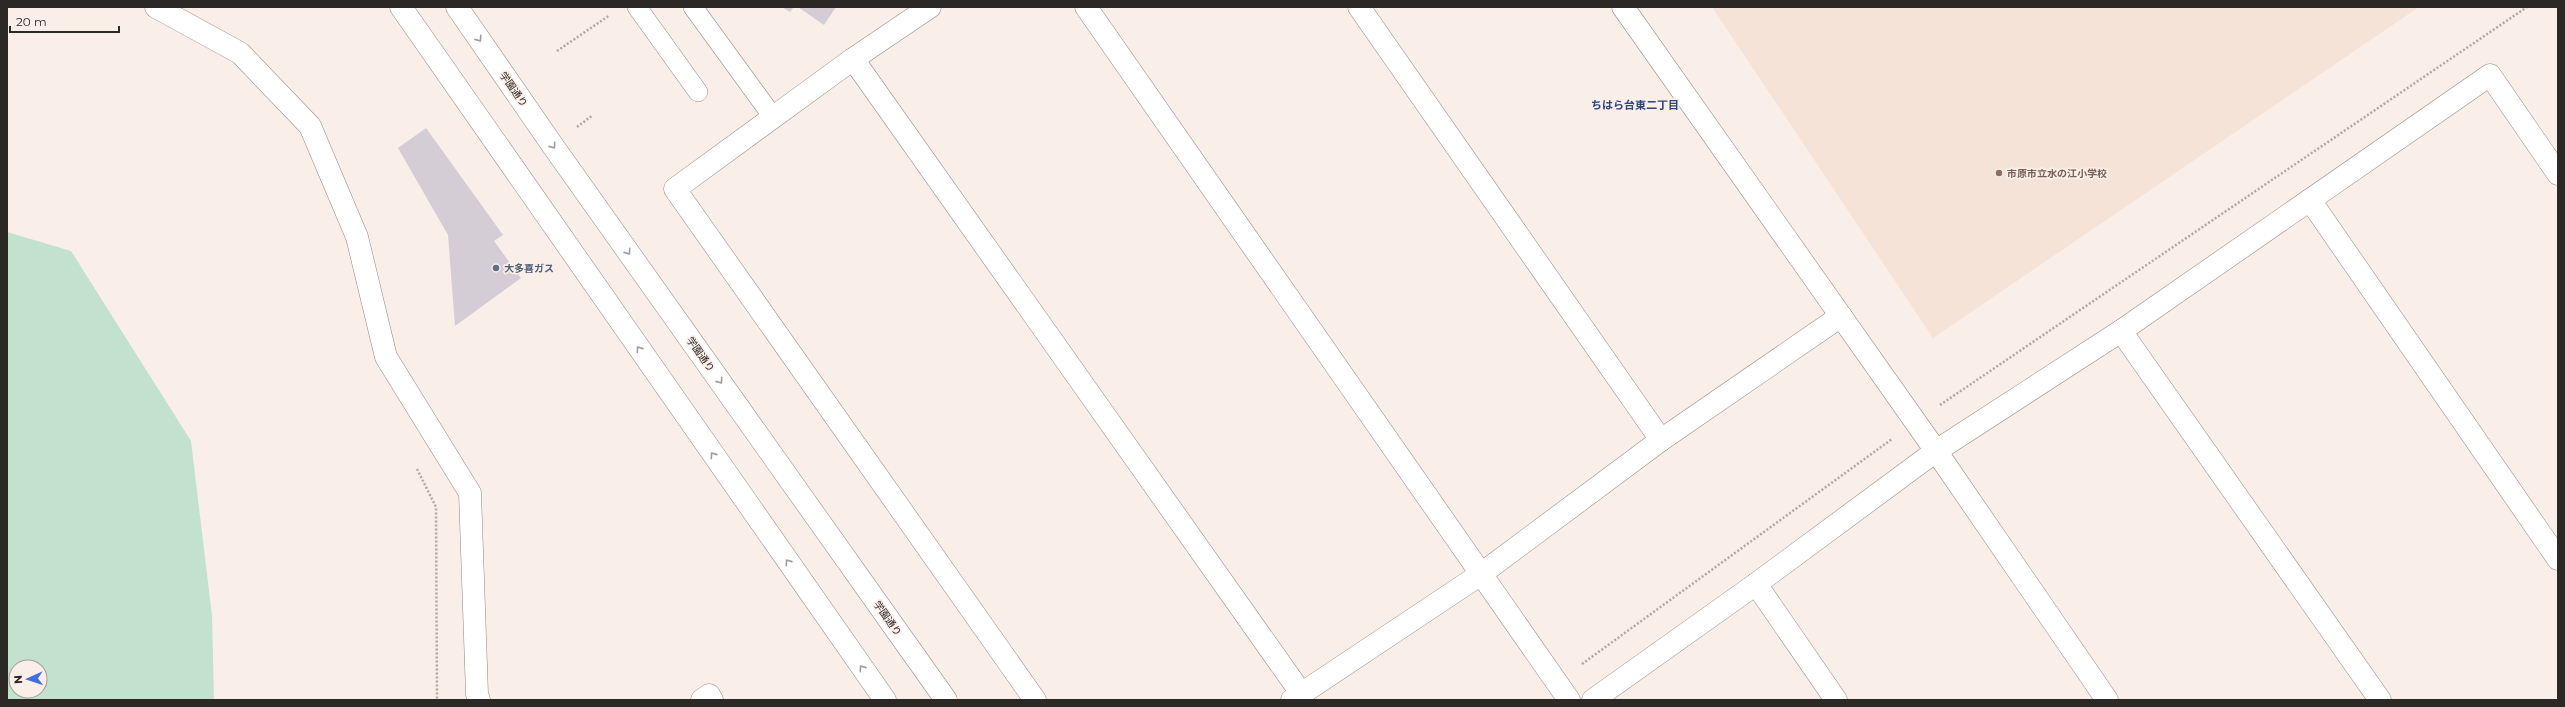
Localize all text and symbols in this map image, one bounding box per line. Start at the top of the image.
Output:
scale bar [10,8,119,34]
text: 20 m [16,14,47,29]
one-way arrow [474,35,482,42]
street label: 学園通り [497,69,530,109]
district label: ちはら台東二丁目 [1591,98,1679,112]
one-way arrow [548,142,556,149]
place label: 市原市立水の江小学校 [2007,167,2107,180]
marker: 市原市立水の江小学校 [1994,168,2004,178]
one-way arrow [623,248,631,255]
place label: 大多喜ガス [504,262,554,275]
marker: 大多喜ガス [491,263,501,273]
street label: 学園通り [684,334,717,374]
one-way arrow [637,346,644,353]
one-way arrow [715,377,723,384]
one-way arrow [710,452,718,459]
one-way arrow [786,559,793,566]
street label: 学園通り [871,598,904,638]
north arrow [8,659,48,699]
one-way arrow [859,665,867,672]
text: N [11,675,25,684]

